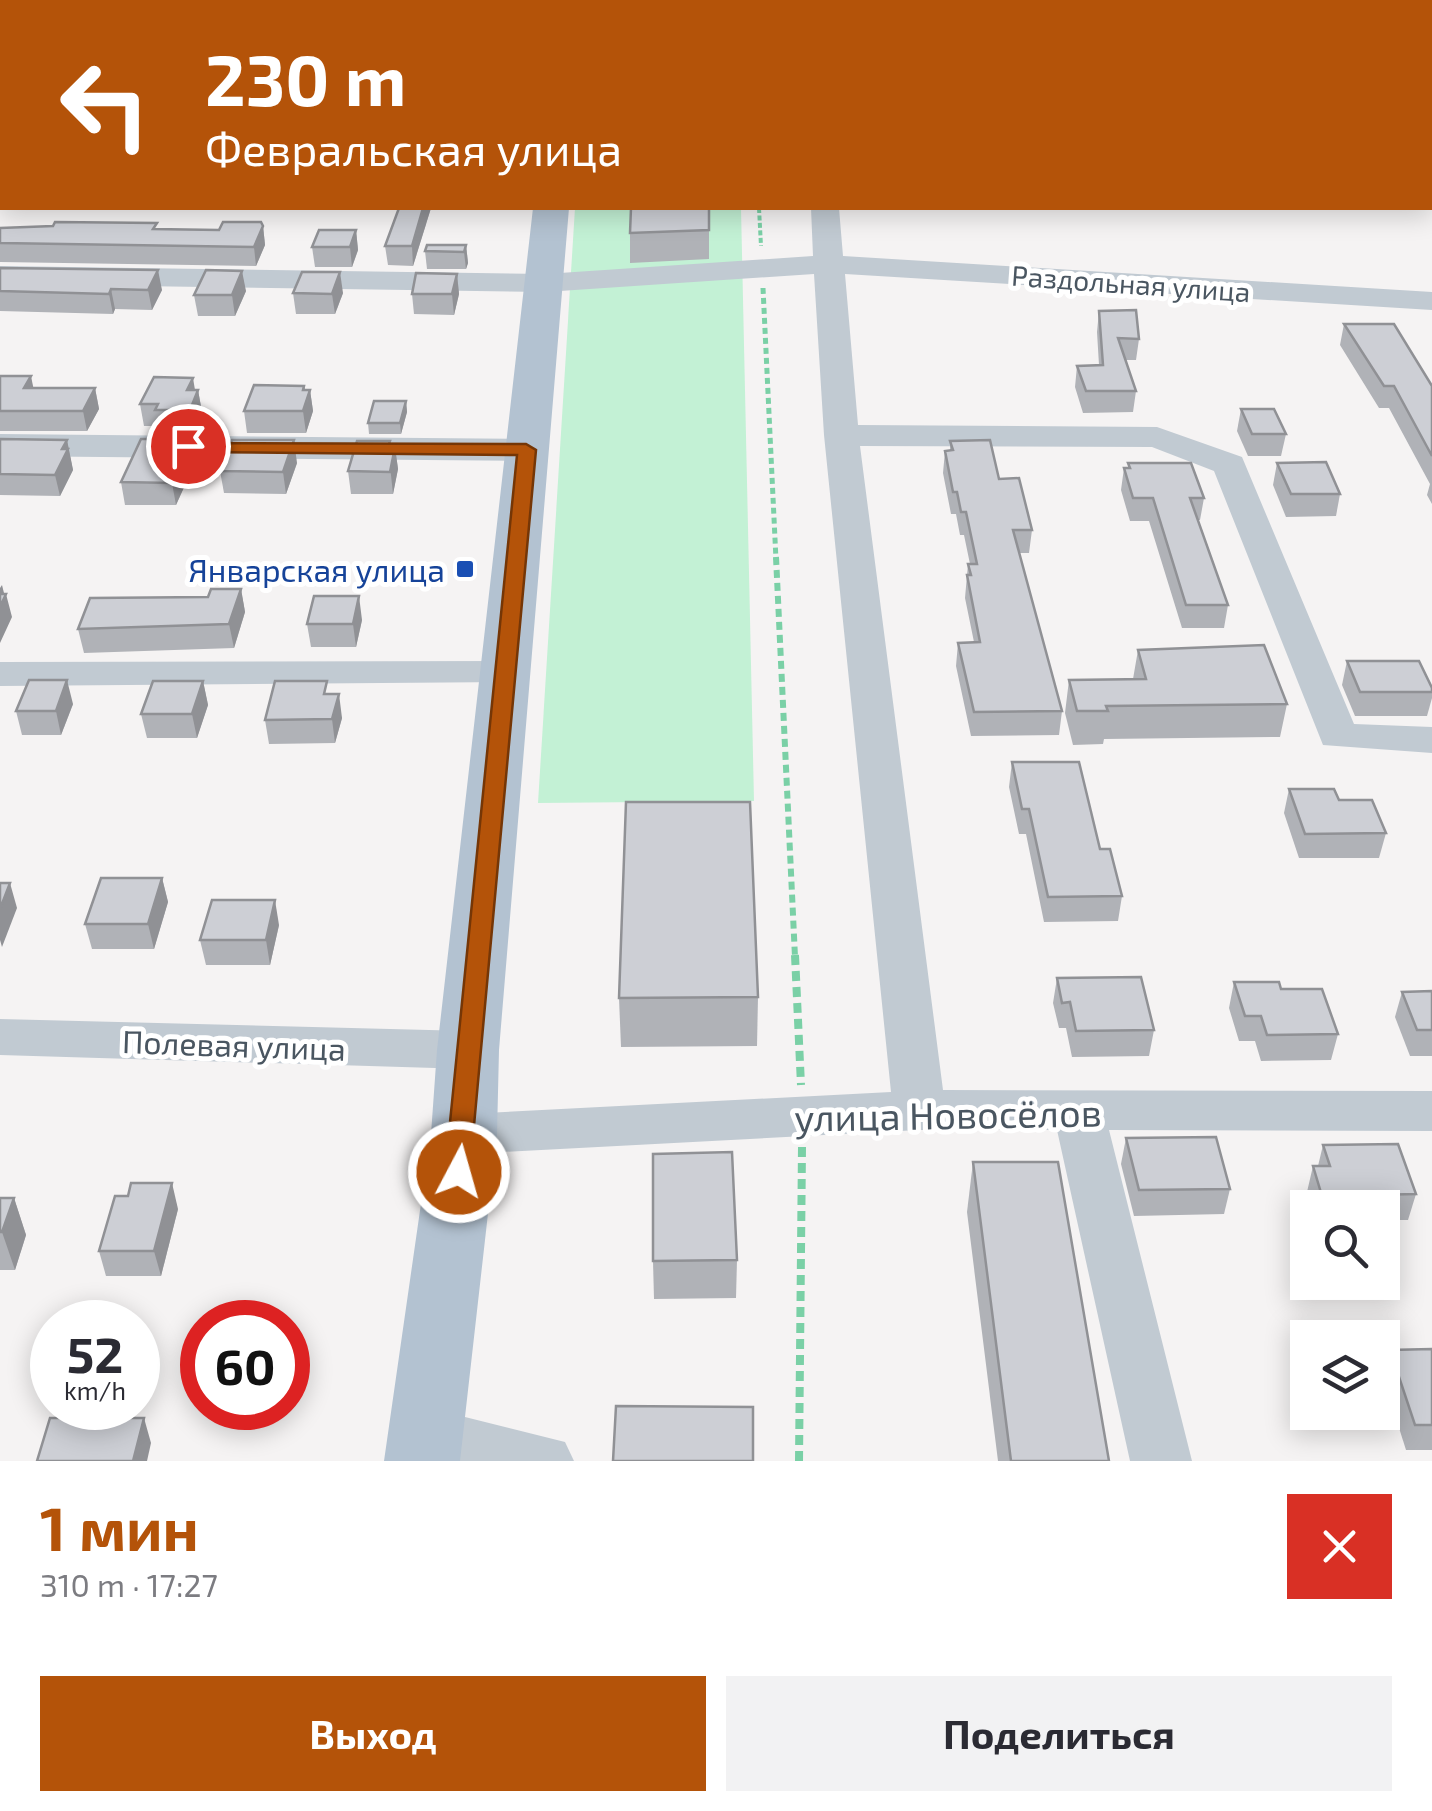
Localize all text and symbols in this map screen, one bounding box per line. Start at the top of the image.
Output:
text: 230 m [205,36,406,120]
icon: left [40,40,170,170]
text: Февральская улица [205,121,622,175]
street label: Раздольная улица [1010,258,1252,308]
pin [146,404,231,489]
icon: arrive [161,419,216,474]
place label: Январская улица [188,550,445,589]
marker: Январская улица [454,558,476,580]
street label: Полевая улица [121,1021,347,1068]
street label: улица Новосёлов [794,1088,1102,1140]
position arrow [407,1120,511,1224]
map controls [1290,1190,1400,1430]
button: search [1290,1190,1400,1300]
speed limit sign: 60 [180,1300,310,1430]
button: layers [1290,1320,1400,1430]
text: 52 [67,1323,123,1383]
text: km/h [64,1375,126,1405]
text: 1 мин [40,1491,199,1563]
button: close [1287,1494,1392,1599]
text: 310 m · 17:27 [40,1565,218,1603]
button: Выход [40,1676,706,1791]
button: Поделиться [726,1676,1392,1791]

